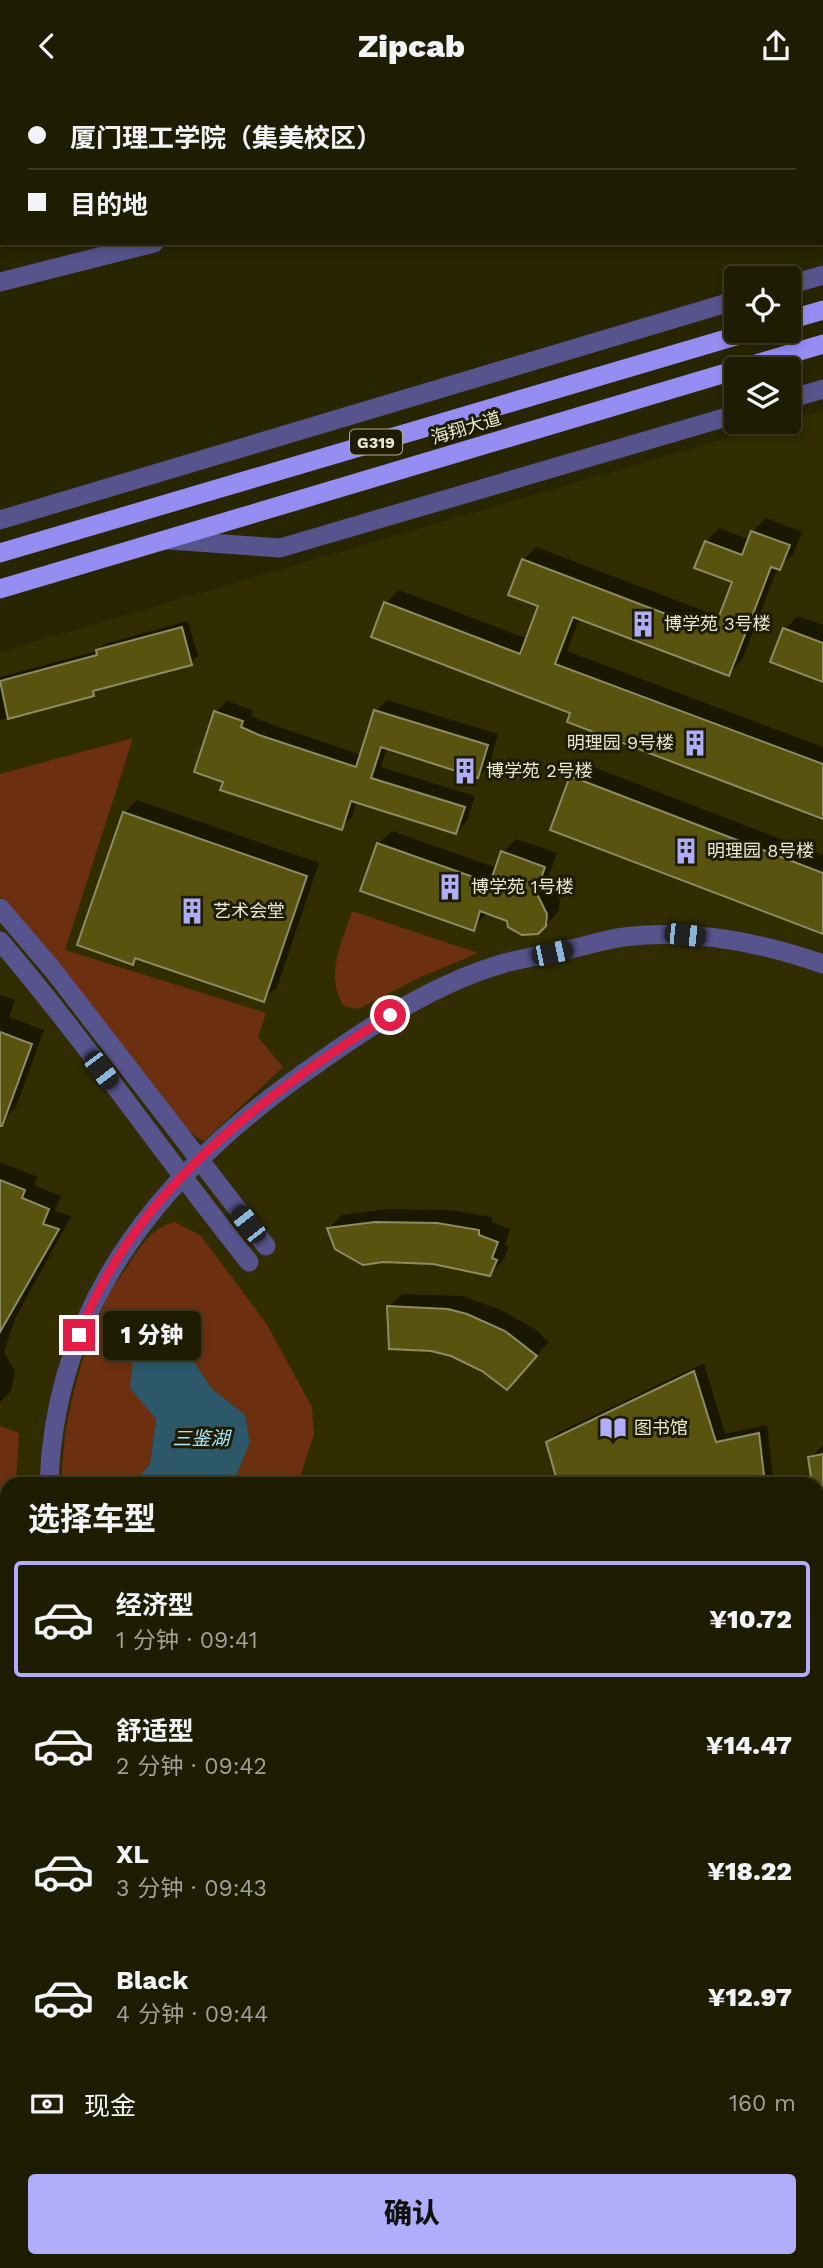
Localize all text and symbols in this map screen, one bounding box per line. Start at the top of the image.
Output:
icon: back [28,27,66,65]
text: Zipcab [358,27,465,65]
icon: share [757,27,795,65]
text: 厦门理工学院（集美校区） [70,123,382,153]
text: 目的地 [70,190,148,220]
map controls [724,266,801,434]
button: locate [724,266,801,343]
button: layers [724,357,801,434]
street label: 海翔大道 [428,407,503,448]
road number: G319 [350,429,402,455]
building icon: 博学苑 3号楼 [628,609,658,639]
place label: 博学苑 3号楼 [664,613,771,634]
building icon: 明理园 9号楼 [680,728,710,758]
place label: 明理园 9号楼 [567,732,674,753]
building icon: 博学苑 2号楼 [450,756,480,786]
place label: 博学苑 2号楼 [486,760,593,781]
building icon: 明理园 8号楼 [671,836,701,866]
place label: 明理园 8号楼 [707,840,814,861]
building icon: 博学苑 1号楼 [435,872,465,902]
place label: 博学苑 1号楼 [471,876,574,897]
building icon: 艺术会堂 [177,896,207,926]
place label: 艺术会堂 [213,900,285,921]
car [664,922,707,948]
car [530,938,575,968]
route start [374,999,406,1031]
car [80,1047,123,1093]
car [227,1201,270,1247]
callout: 1 分钟 [104,1311,202,1359]
route end [63,1319,95,1351]
text: 1 分钟 [121,1322,183,1349]
library icon: 图书馆 [598,1413,628,1443]
place label: 图书馆 [634,1417,688,1438]
water label: 三鉴湖 [172,1427,232,1450]
text: 选择车型 [28,1500,156,1538]
icon: car [32,1588,95,1651]
text: 经济型 [116,1590,194,1620]
text: ¥10.72 [709,1604,792,1634]
text: 1 分钟 · 09:41 [116,1627,258,1654]
icon: car [32,1714,95,1777]
text: 舒适型 [116,1716,194,1746]
text: ¥14.47 [706,1730,792,1760]
text: 2 分钟 · 09:42 [116,1753,267,1780]
text: XL [116,1839,149,1869]
icon: car [32,1840,95,1903]
text: ¥18.22 [707,1856,792,1886]
text: 3 分钟 · 09:43 [116,1875,267,1902]
text: Black [116,1965,188,1995]
icon: car [32,1966,95,2029]
text: ¥12.97 [708,1982,792,2012]
text: 4 分钟 · 09:44 [116,2001,268,2028]
icon: cash [28,2085,66,2123]
text: 160 m [729,2090,796,2117]
text: 现金 [84,2091,136,2121]
button: 确认 [28,2174,796,2254]

